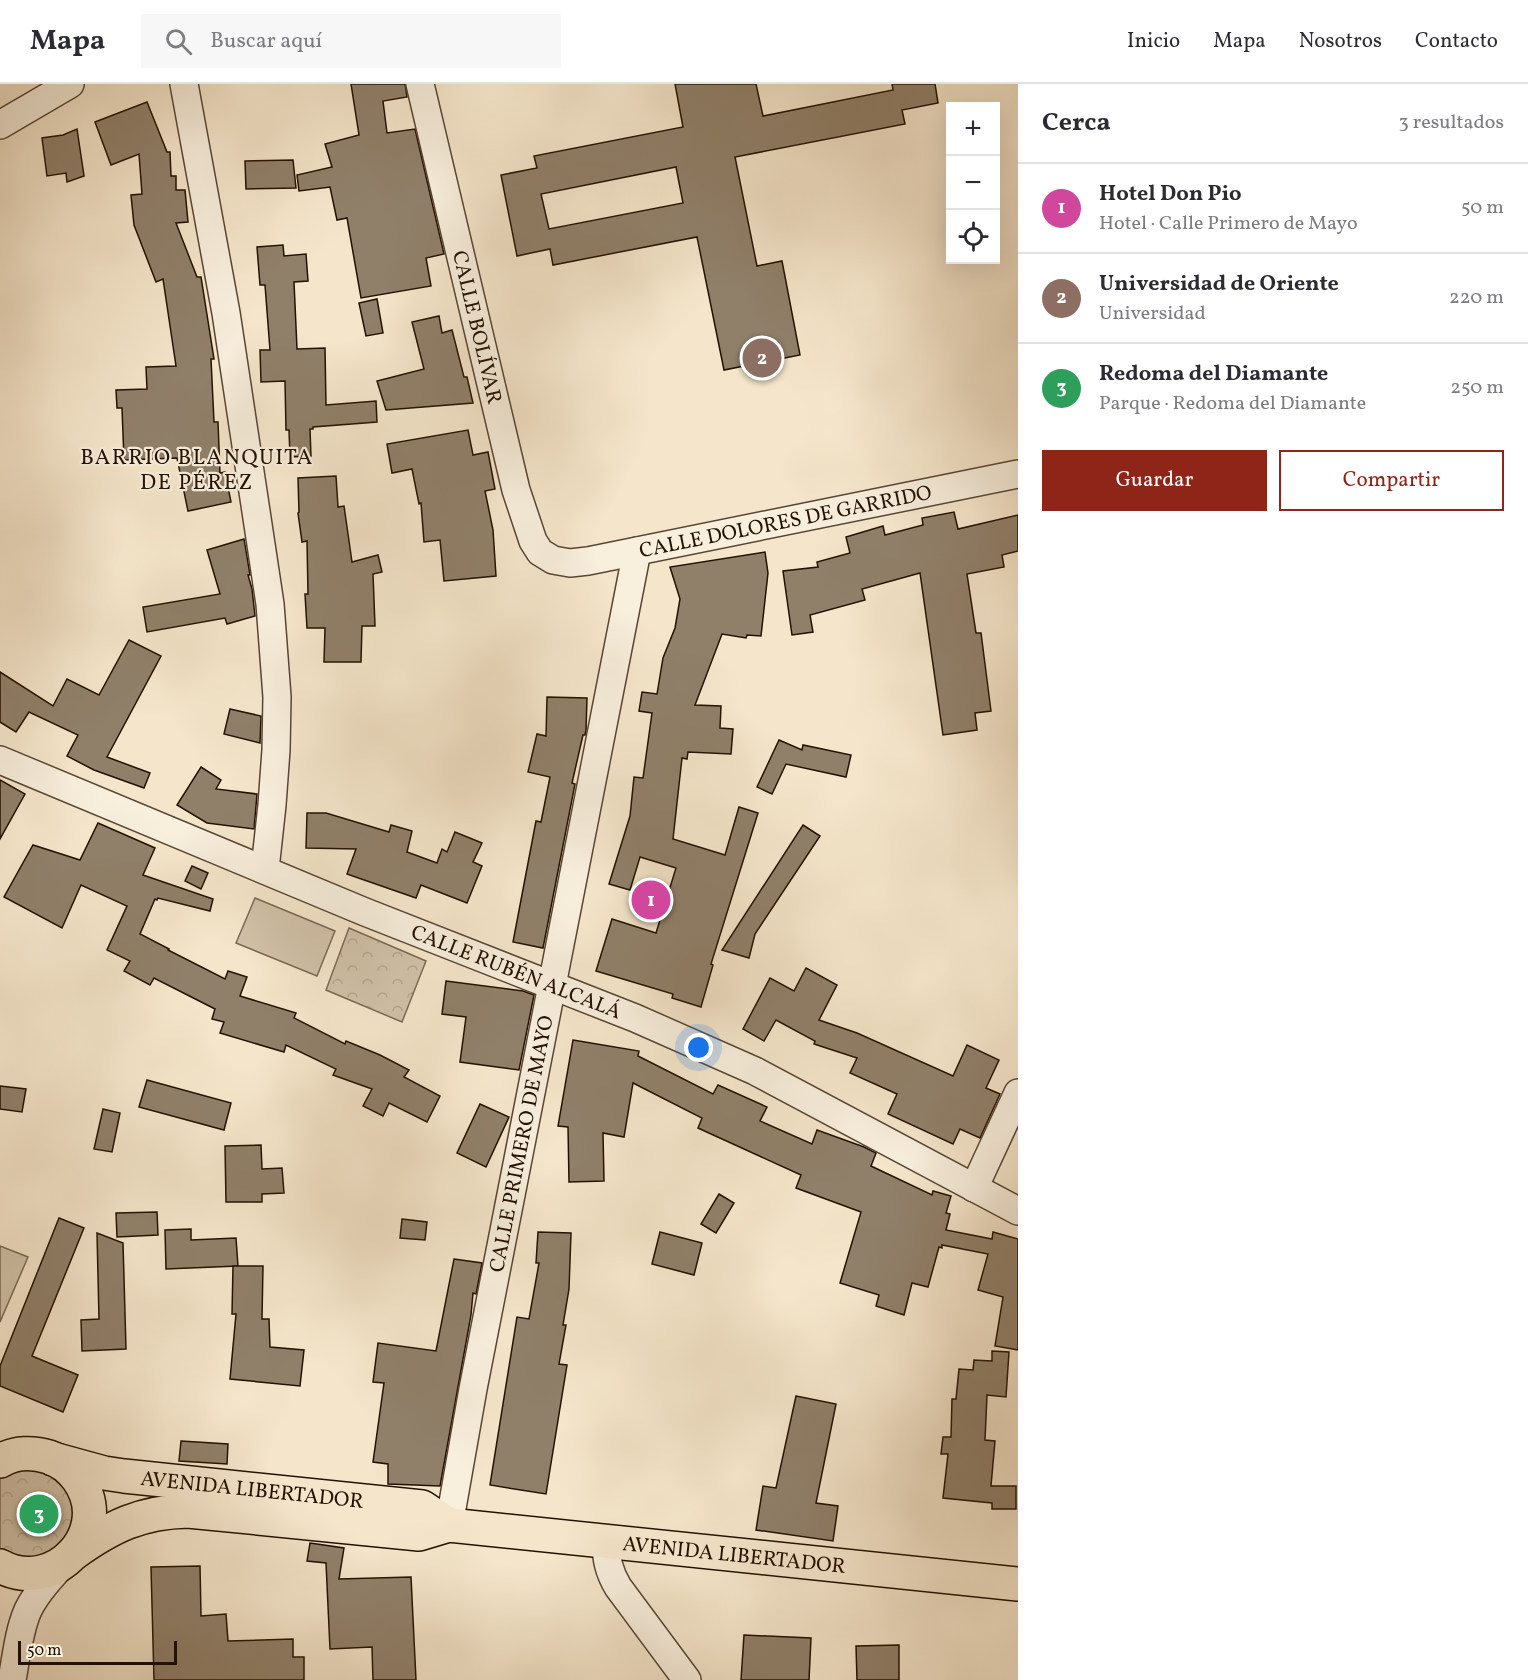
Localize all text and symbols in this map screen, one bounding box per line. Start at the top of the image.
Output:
search box [141,14,561,68]
text: Mapa [30,22,105,61]
icon: search [162,25,195,58]
text: Buscar aquí [210,26,322,57]
text: Inicio [1127,27,1180,56]
text: Mapa [1213,27,1266,56]
text: Nosotros [1299,27,1382,56]
text: Contacto [1415,27,1498,56]
map controls [946,102,1000,264]
button: + [946,102,1000,156]
text: Cerca [1042,105,1111,141]
text: 3 resultados [1399,109,1504,137]
button: − [946,156,1000,210]
text: Hotel Don Pio [1099,179,1242,210]
text: 1 [1057,194,1066,222]
text: 50 m [1461,194,1504,222]
button: locate [946,210,1000,264]
text: Hotel · Calle Primero de Mayo [1099,210,1358,238]
street label: CALLE BOLÍVAR [444,248,508,407]
text: Universidad de Oriente [1099,269,1339,300]
text: 2 [1056,284,1067,312]
text: 220 m [1449,284,1504,312]
text: Universidad [1099,300,1206,328]
pin: 2 [742,336,782,380]
text: Redoma del Diamante [1099,359,1328,390]
text: 3 [1056,374,1067,402]
text: 250 m [1450,374,1504,402]
text: Parque · Redoma del Diamante [1099,390,1366,418]
district label: BARRIO BLANQUITA DE PÉREZ [80,443,314,499]
button: Guardar [1042,450,1267,511]
button: Compartir [1279,450,1504,511]
street label: CALLE DOLORES DE GARRIDO [637,479,934,566]
pin: 1 [632,878,670,922]
street label: CALLE RUBÉN ALCALÁ [406,918,625,1027]
street label: CALLE PRIMERO DE MAYO [483,1013,562,1275]
your location [684,1033,713,1062]
street label: AVENIDA LIBERTADOR [139,1465,365,1517]
pin: 3 [20,1492,58,1536]
street label: AVENIDA LIBERTADOR [621,1530,847,1582]
scale bar [18,1638,177,1666]
text: 50 m [27,1640,61,1662]

